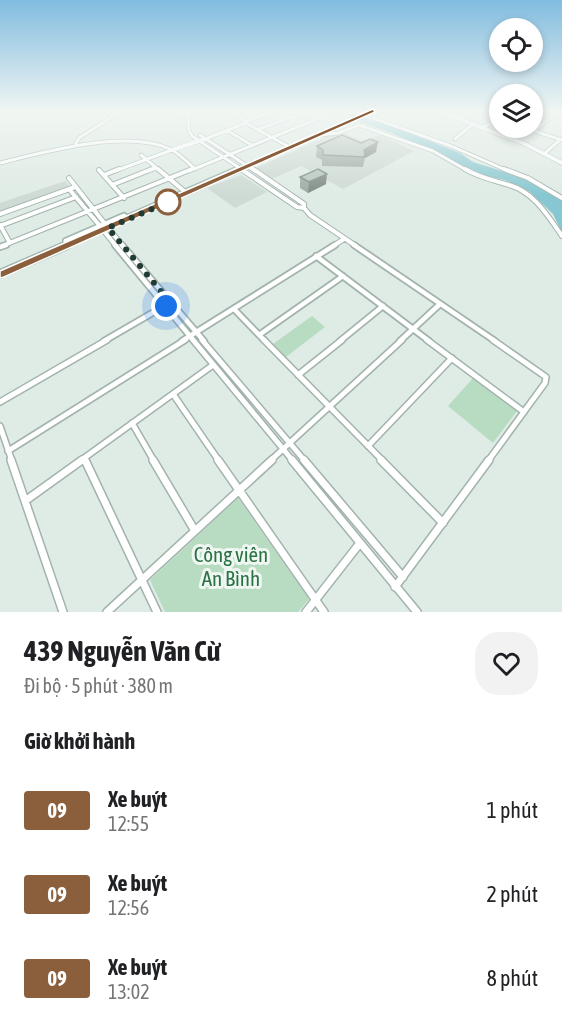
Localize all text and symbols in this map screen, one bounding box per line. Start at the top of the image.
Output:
map controls [489,18,543,138]
button: locate [489,18,543,72]
button: layers [489,84,543,138]
unlabelled marker [155,189,181,215]
your location [151,291,181,321]
park label: Công viên An Bình [194,542,268,590]
button: heart [475,632,538,695]
text: 439 Nguyễn Văn Cừ [24,635,220,667]
text: Đi bộ · 5 phút · 380 m [24,674,173,697]
text: Giờ khởi hành [24,728,135,754]
text: Xe buýt [108,786,167,812]
text: 1 phút [487,797,538,823]
text: 09 [47,798,67,822]
text: 12:55 [108,812,149,835]
text: Xe buýt [108,870,167,896]
text: 2 phút [487,881,538,907]
text: 09 [47,882,67,906]
text: 12:56 [108,896,149,919]
text: Xe buýt [108,954,167,980]
text: 8 phút [487,965,538,991]
text: 09 [47,966,67,990]
text: 13:02 [108,980,150,1003]

